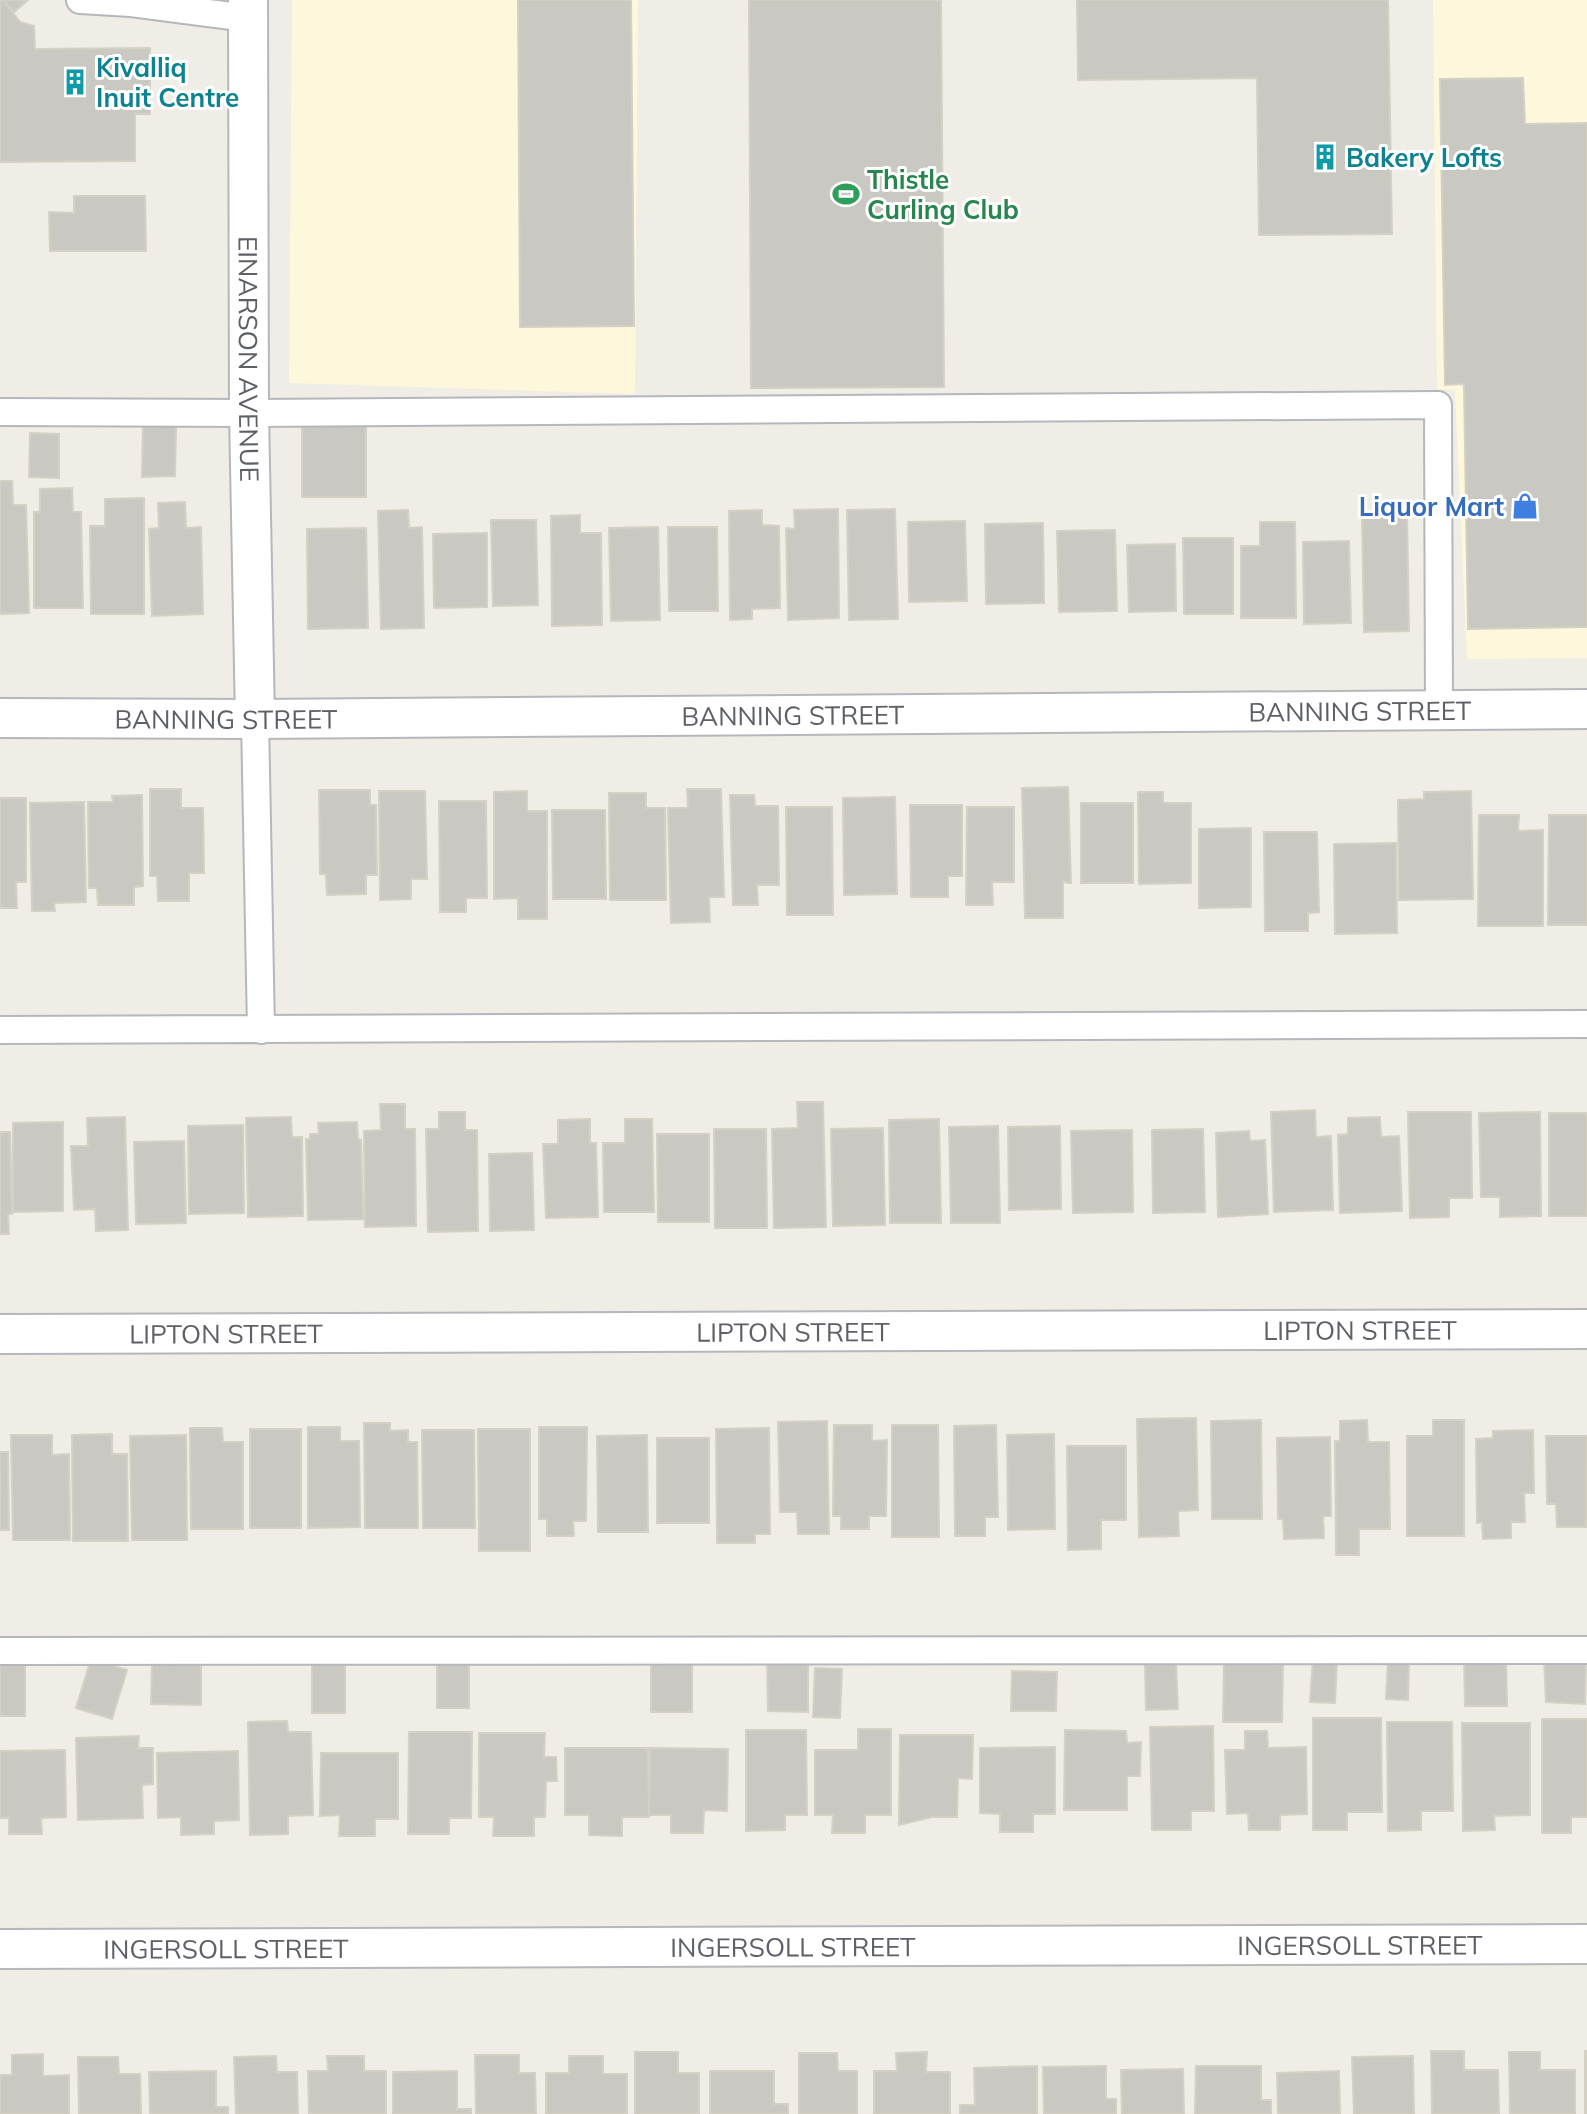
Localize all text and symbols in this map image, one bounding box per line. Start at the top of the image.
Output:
place label: Kivalliq Inuit Centre [96,51,239,114]
building icon: Kivalliq Inuit Centre [60,67,90,97]
place label: Bakery Lofts [1346,141,1502,174]
building icon: Bakery Lofts [1310,142,1340,172]
place label: Thistle Curling Club [867,163,1019,226]
sports icon: Thistle Curling Club [831,179,861,209]
street label: EINARSON AVENUE [232,236,267,482]
place label: Liquor Mart [1359,490,1504,523]
shop icon: Liquor Mart [1510,491,1540,521]
street label: BANNING STREET [1248,693,1472,728]
street label: BANNING STREET [681,698,905,732]
street label: BANNING STREET [114,702,338,736]
street label: LIPTON STREET [1263,1313,1457,1347]
street label: LIPTON STREET [696,1315,890,1348]
street label: LIPTON STREET [129,1316,323,1350]
street label: INGERSOLL STREET [1237,1928,1483,1962]
street label: INGERSOLL STREET [670,1930,916,1963]
street label: INGERSOLL STREET [103,1931,349,1965]

